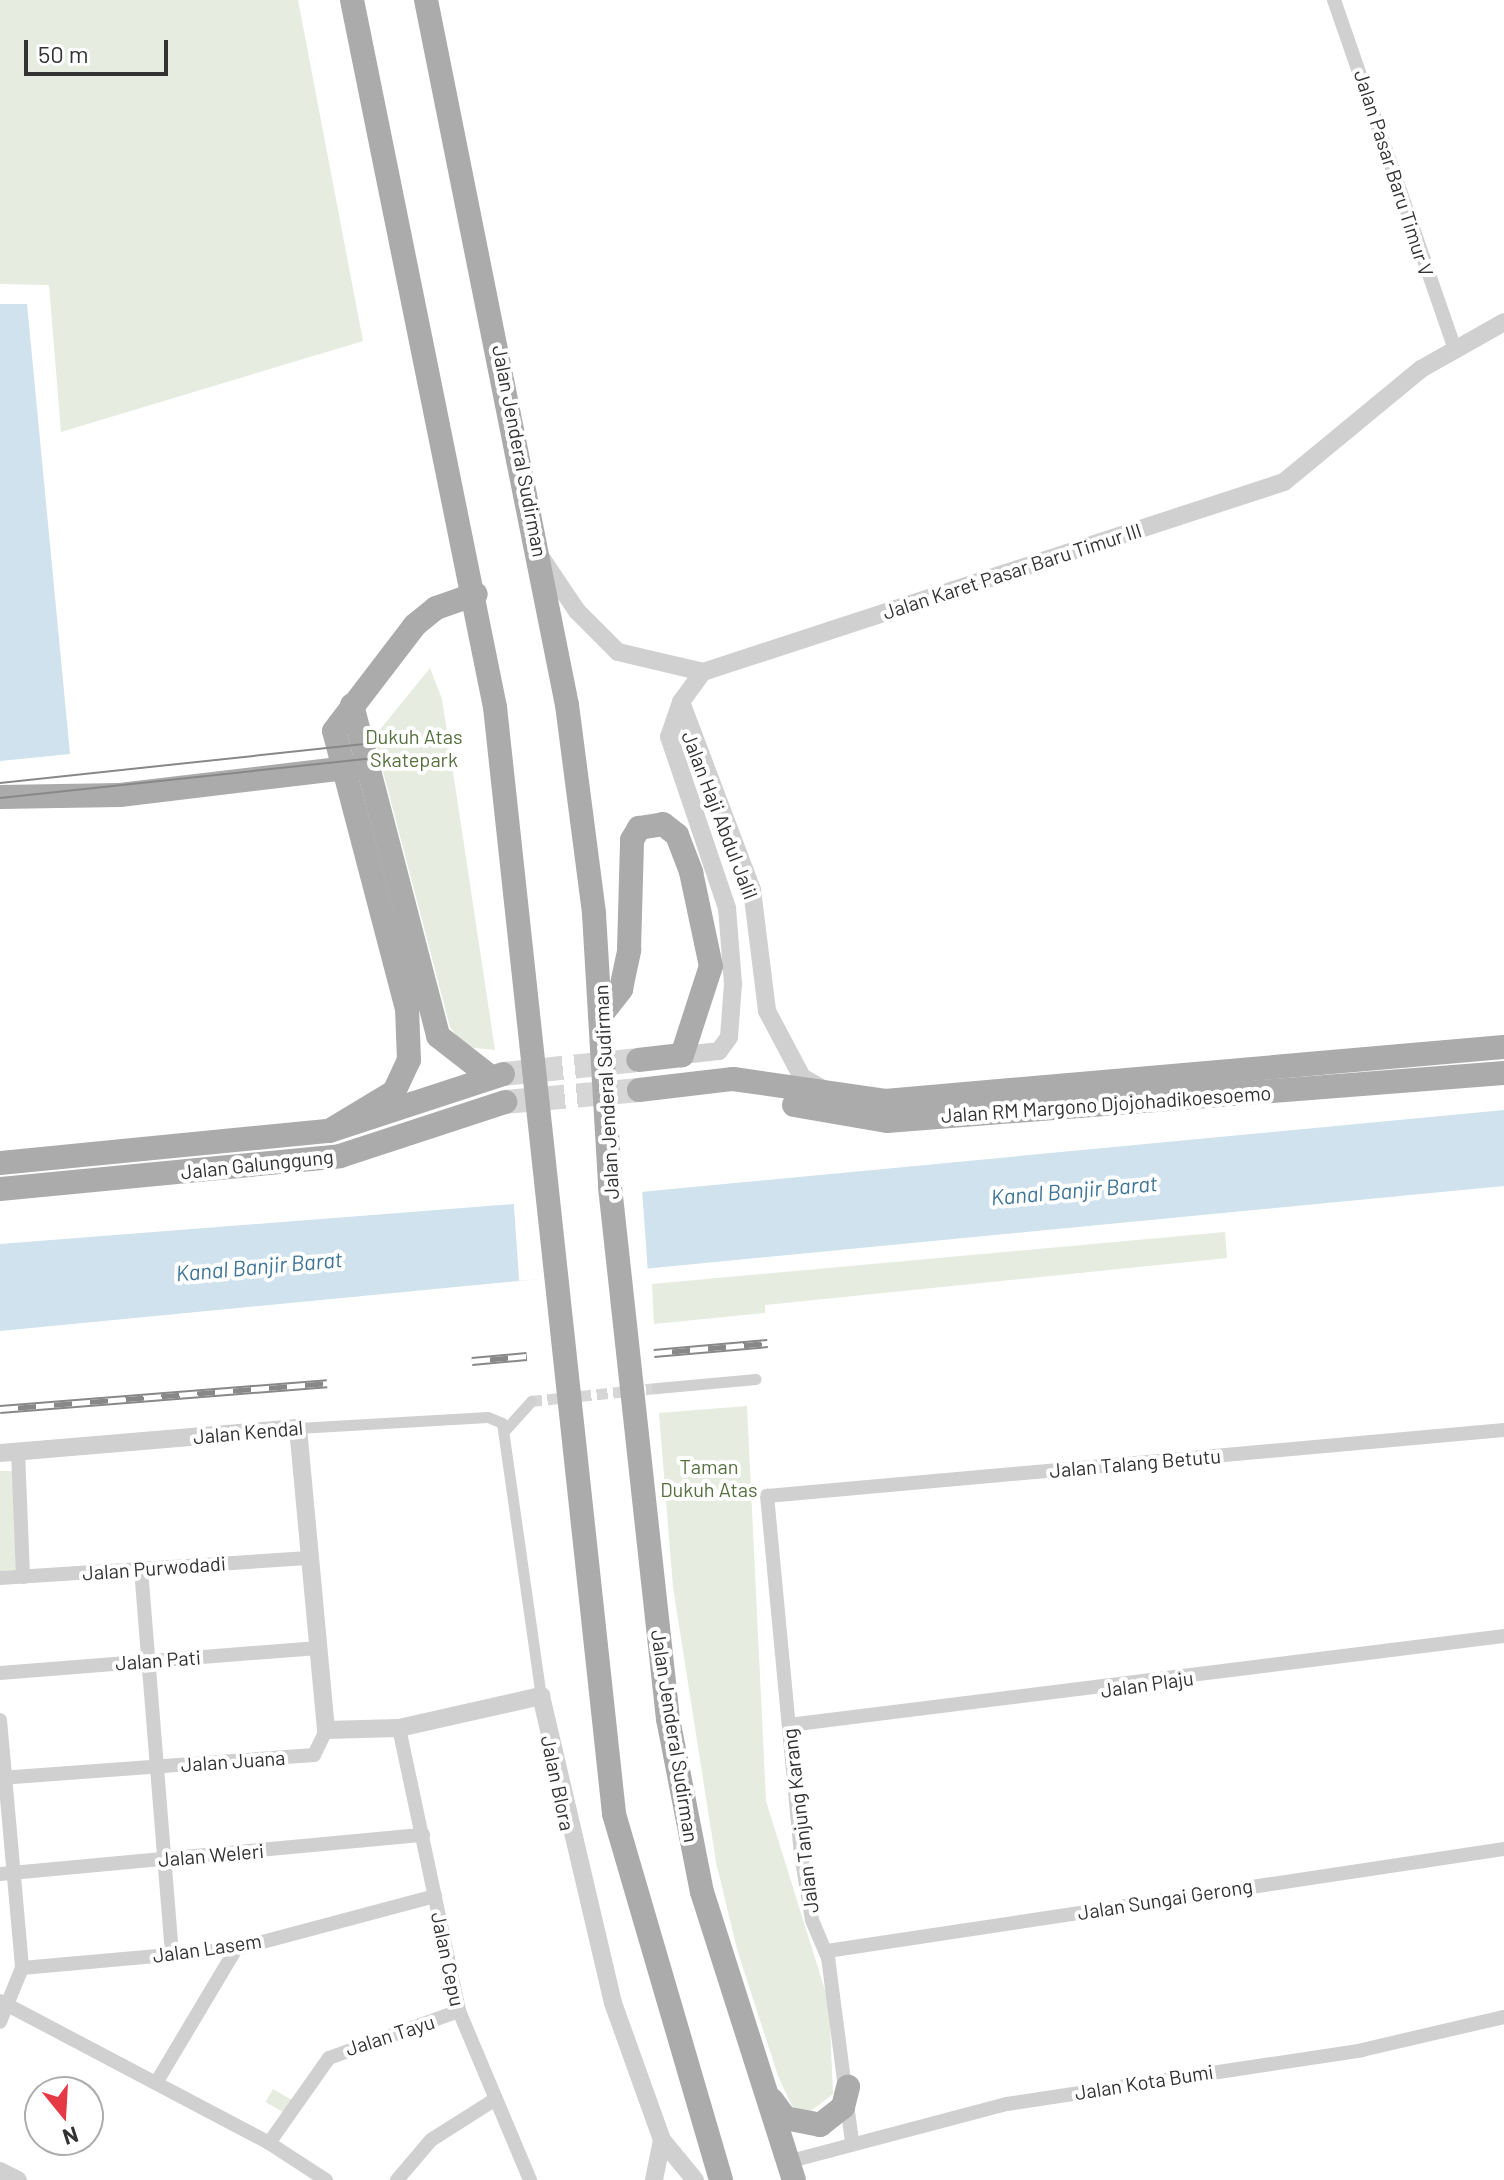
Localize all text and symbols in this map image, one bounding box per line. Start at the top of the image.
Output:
scale bar [28,24,172,74]
text: 50 m [38,39,89,68]
street label: Jalan Pasar Baru Timur V [1349,67,1439,279]
street label: Jalan Jenderal Sudirman [488,343,552,559]
street label: Jalan Karet Pasar Baru Timur III [880,518,1144,624]
park label: Dukuh Atas Skatepark [365,725,463,772]
street label: Jalan Haji Abdul Jalil [677,728,763,902]
street label: Jalan Jenderal Sudirman [588,984,624,1200]
street label: Jalan RM Margono Djojohadikoesoemo [940,1080,1272,1128]
street label: Jalan Galunggung [179,1144,335,1184]
water label: Kanal Banjir Barat [990,1170,1158,1210]
water label: Kanal Banjir Barat [175,1246,343,1286]
street label: Jalan Kendal [192,1415,304,1449]
street label: Jalan Talang Betutu [1048,1444,1222,1482]
park label: Taman Dukuh Atas [660,1455,758,1502]
street label: Jalan Purwodadi [81,1551,227,1585]
street label: Jalan Jenderal Sudirman [646,1628,704,1844]
street label: Jalan Pati [114,1645,202,1675]
street label: Jalan Plaju [1099,1666,1195,1702]
street label: Jalan Tanjung Karang [777,1727,823,1915]
street label: Jalan Blora [536,1733,580,1833]
street label: Jalan Juana [180,1745,286,1777]
street label: Jalan Weleri [157,1838,265,1872]
street label: Jalan Sungai Gerong [1076,1873,1254,1925]
street label: Jalan Cepu [426,1910,470,2008]
street label: Jalan Lasem [151,1928,263,1968]
street label: Jalan Tayu [342,2009,438,2061]
street label: Jalan Kota Bumi [1073,2059,1215,2105]
north arrow [24,2076,104,2156]
text: N [60,2122,82,2152]

